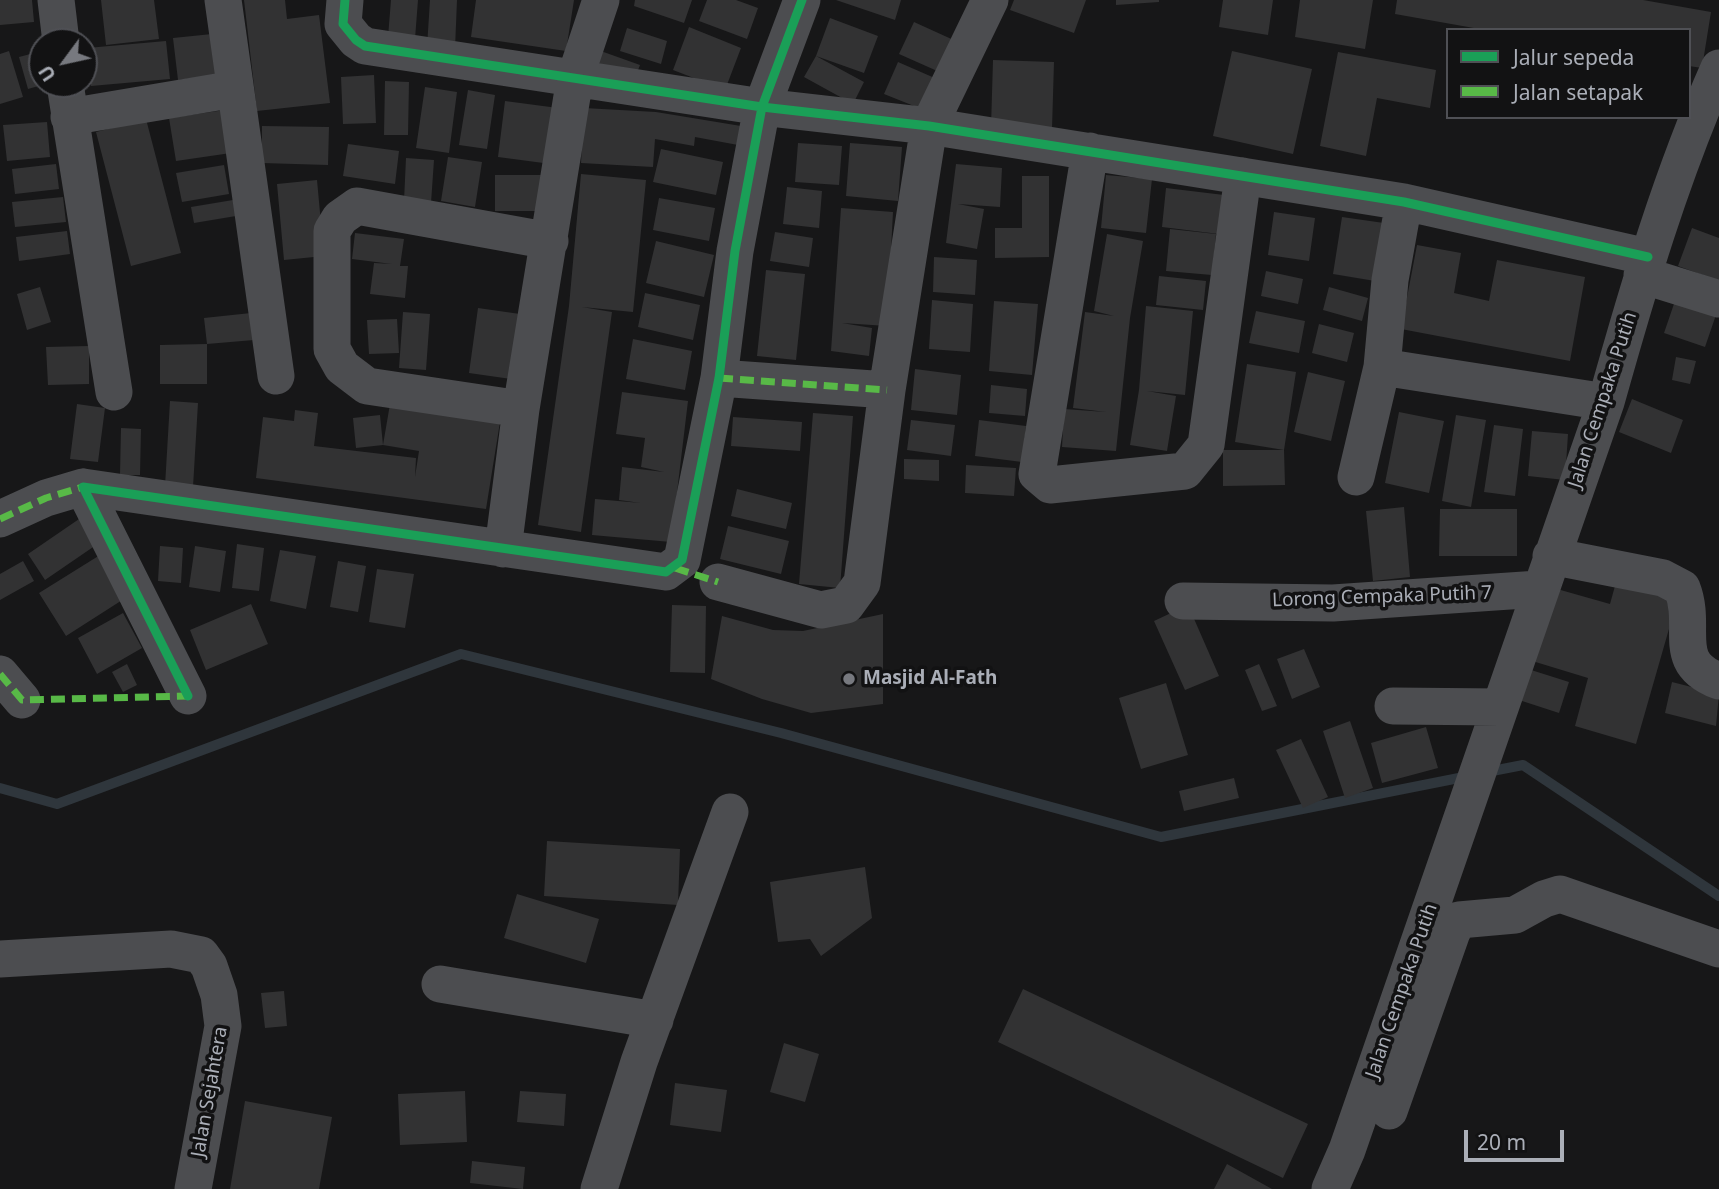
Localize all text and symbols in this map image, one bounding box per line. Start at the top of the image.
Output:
north arrow [28,28,98,98]
legend [1446,28,1691,119]
text: Jalur sepeda [1513,43,1634,71]
text: U [32,60,62,86]
text: Jalan setapak [1513,78,1643,106]
street label: Jalan Cempaka Putih [1564,309,1642,491]
street label: Lorong Cempaka Putih 7 [1272,582,1492,612]
place label: Masjid Al-Fath [863,668,997,690]
marker: Masjid Al-Fath [841,671,857,687]
street label: Jalan Cempaka Putih [1361,901,1443,1081]
street label: Jalan Sejahtera [187,1025,233,1159]
scale bar [1467,1116,1567,1160]
text: 20 m [1477,1128,1526,1156]

